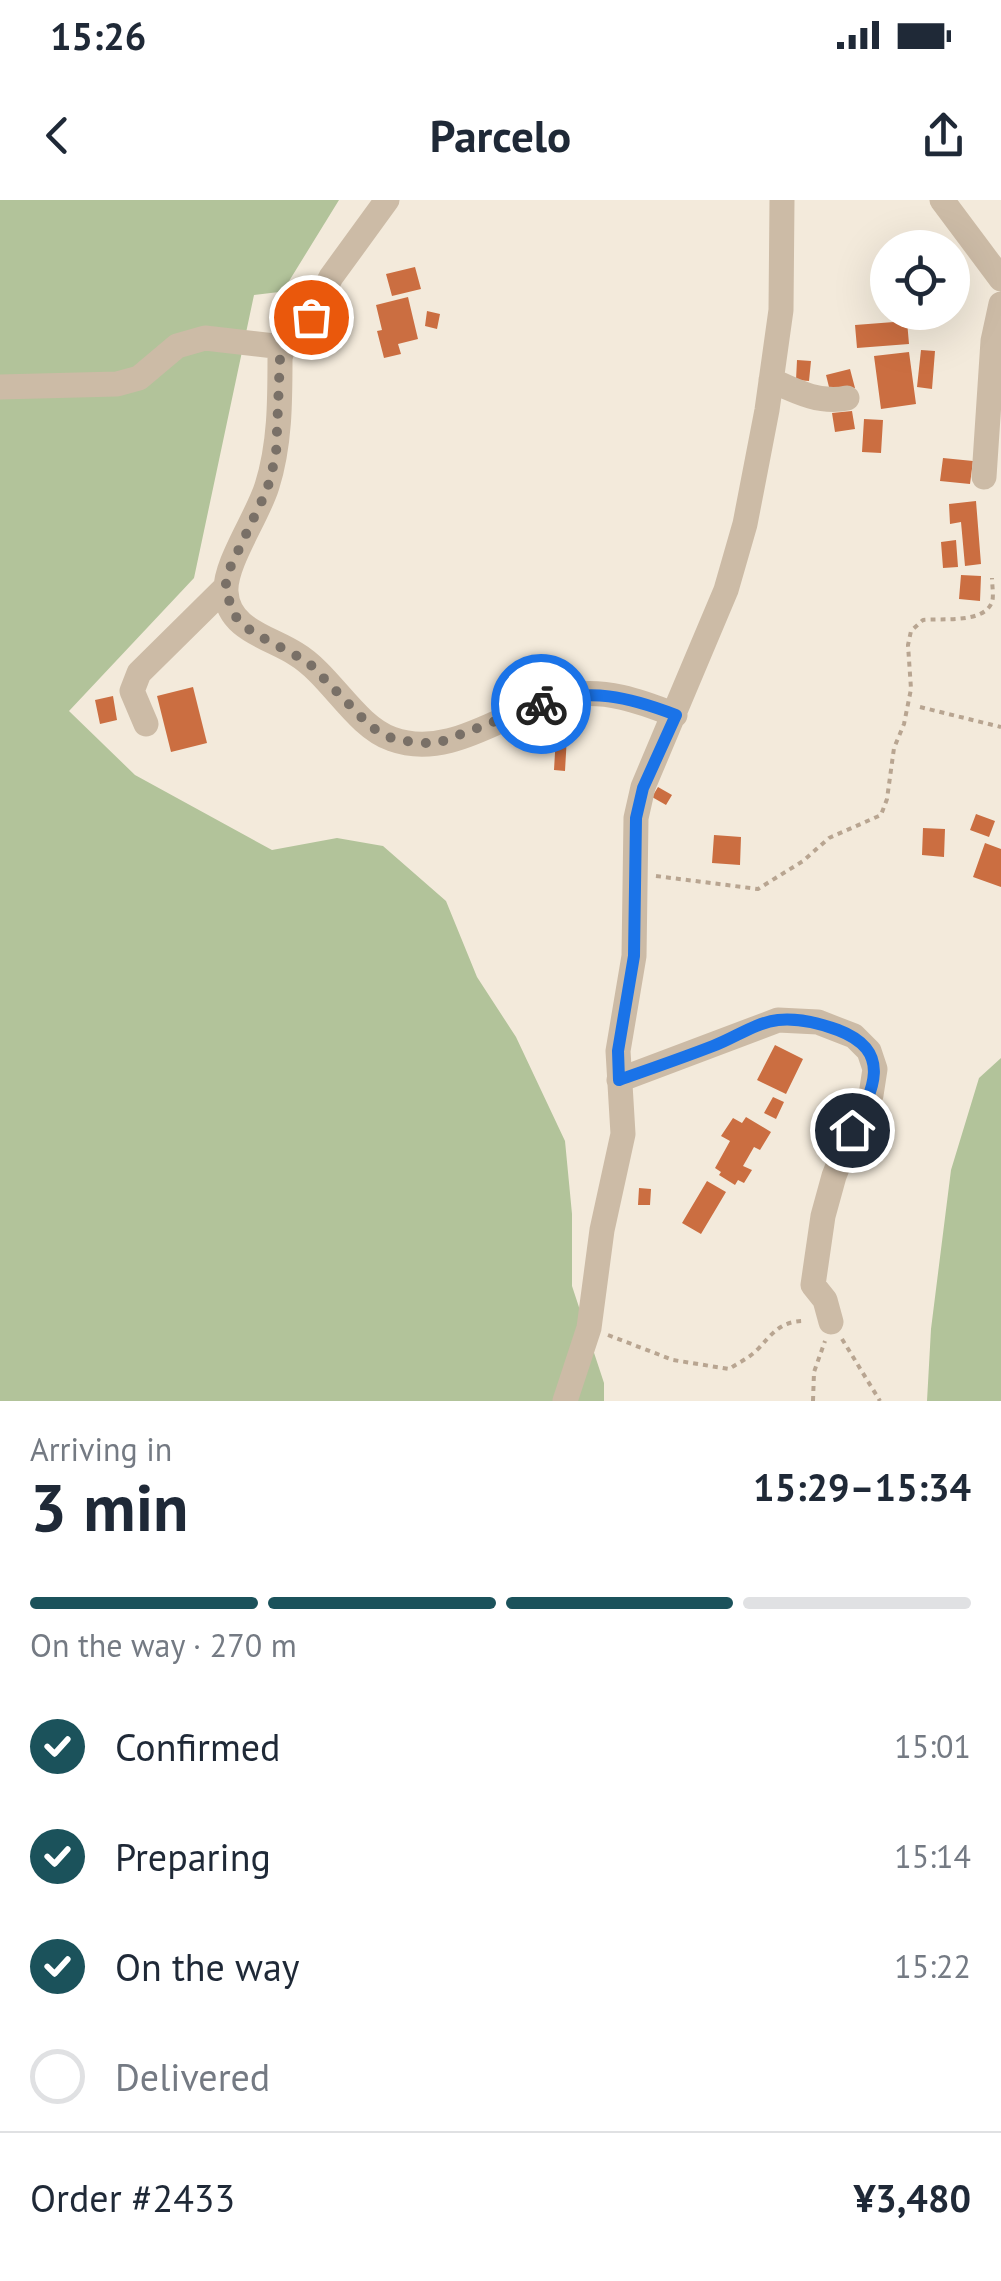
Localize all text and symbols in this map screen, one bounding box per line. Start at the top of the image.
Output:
text: 15:26 [50,11,146,60]
text: Parcelo [430,106,571,164]
icon: back [30,108,85,163]
icon: share [916,108,971,163]
map controls [870,230,970,330]
button: locate [870,230,970,330]
pin [269,275,354,360]
icon: bag [284,290,339,345]
courier [491,654,591,754]
icon: bike [514,677,569,732]
pin [810,1088,895,1173]
icon: home [825,1103,880,1158]
text: Arriving in [30,1428,172,1470]
text: 15:29–15:34 [753,1462,971,1511]
text: 3 min [30,1465,189,1549]
text: On the way · 270 m [30,1624,297,1666]
icon: check [30,1719,85,1774]
text: Confirmed [115,1722,281,1771]
text: 15:01 [894,1725,971,1767]
icon: check [30,1829,85,1884]
text: Preparing [115,1832,271,1881]
text: 15:14 [894,1835,971,1877]
icon: check [30,1939,85,1994]
text: On the way [115,1942,300,1991]
text: 15:22 [894,1945,971,1987]
text: Delivered [115,2052,270,2101]
text: Order #2433 [30,2173,235,2222]
text: ¥3,480 [854,2173,971,2222]

